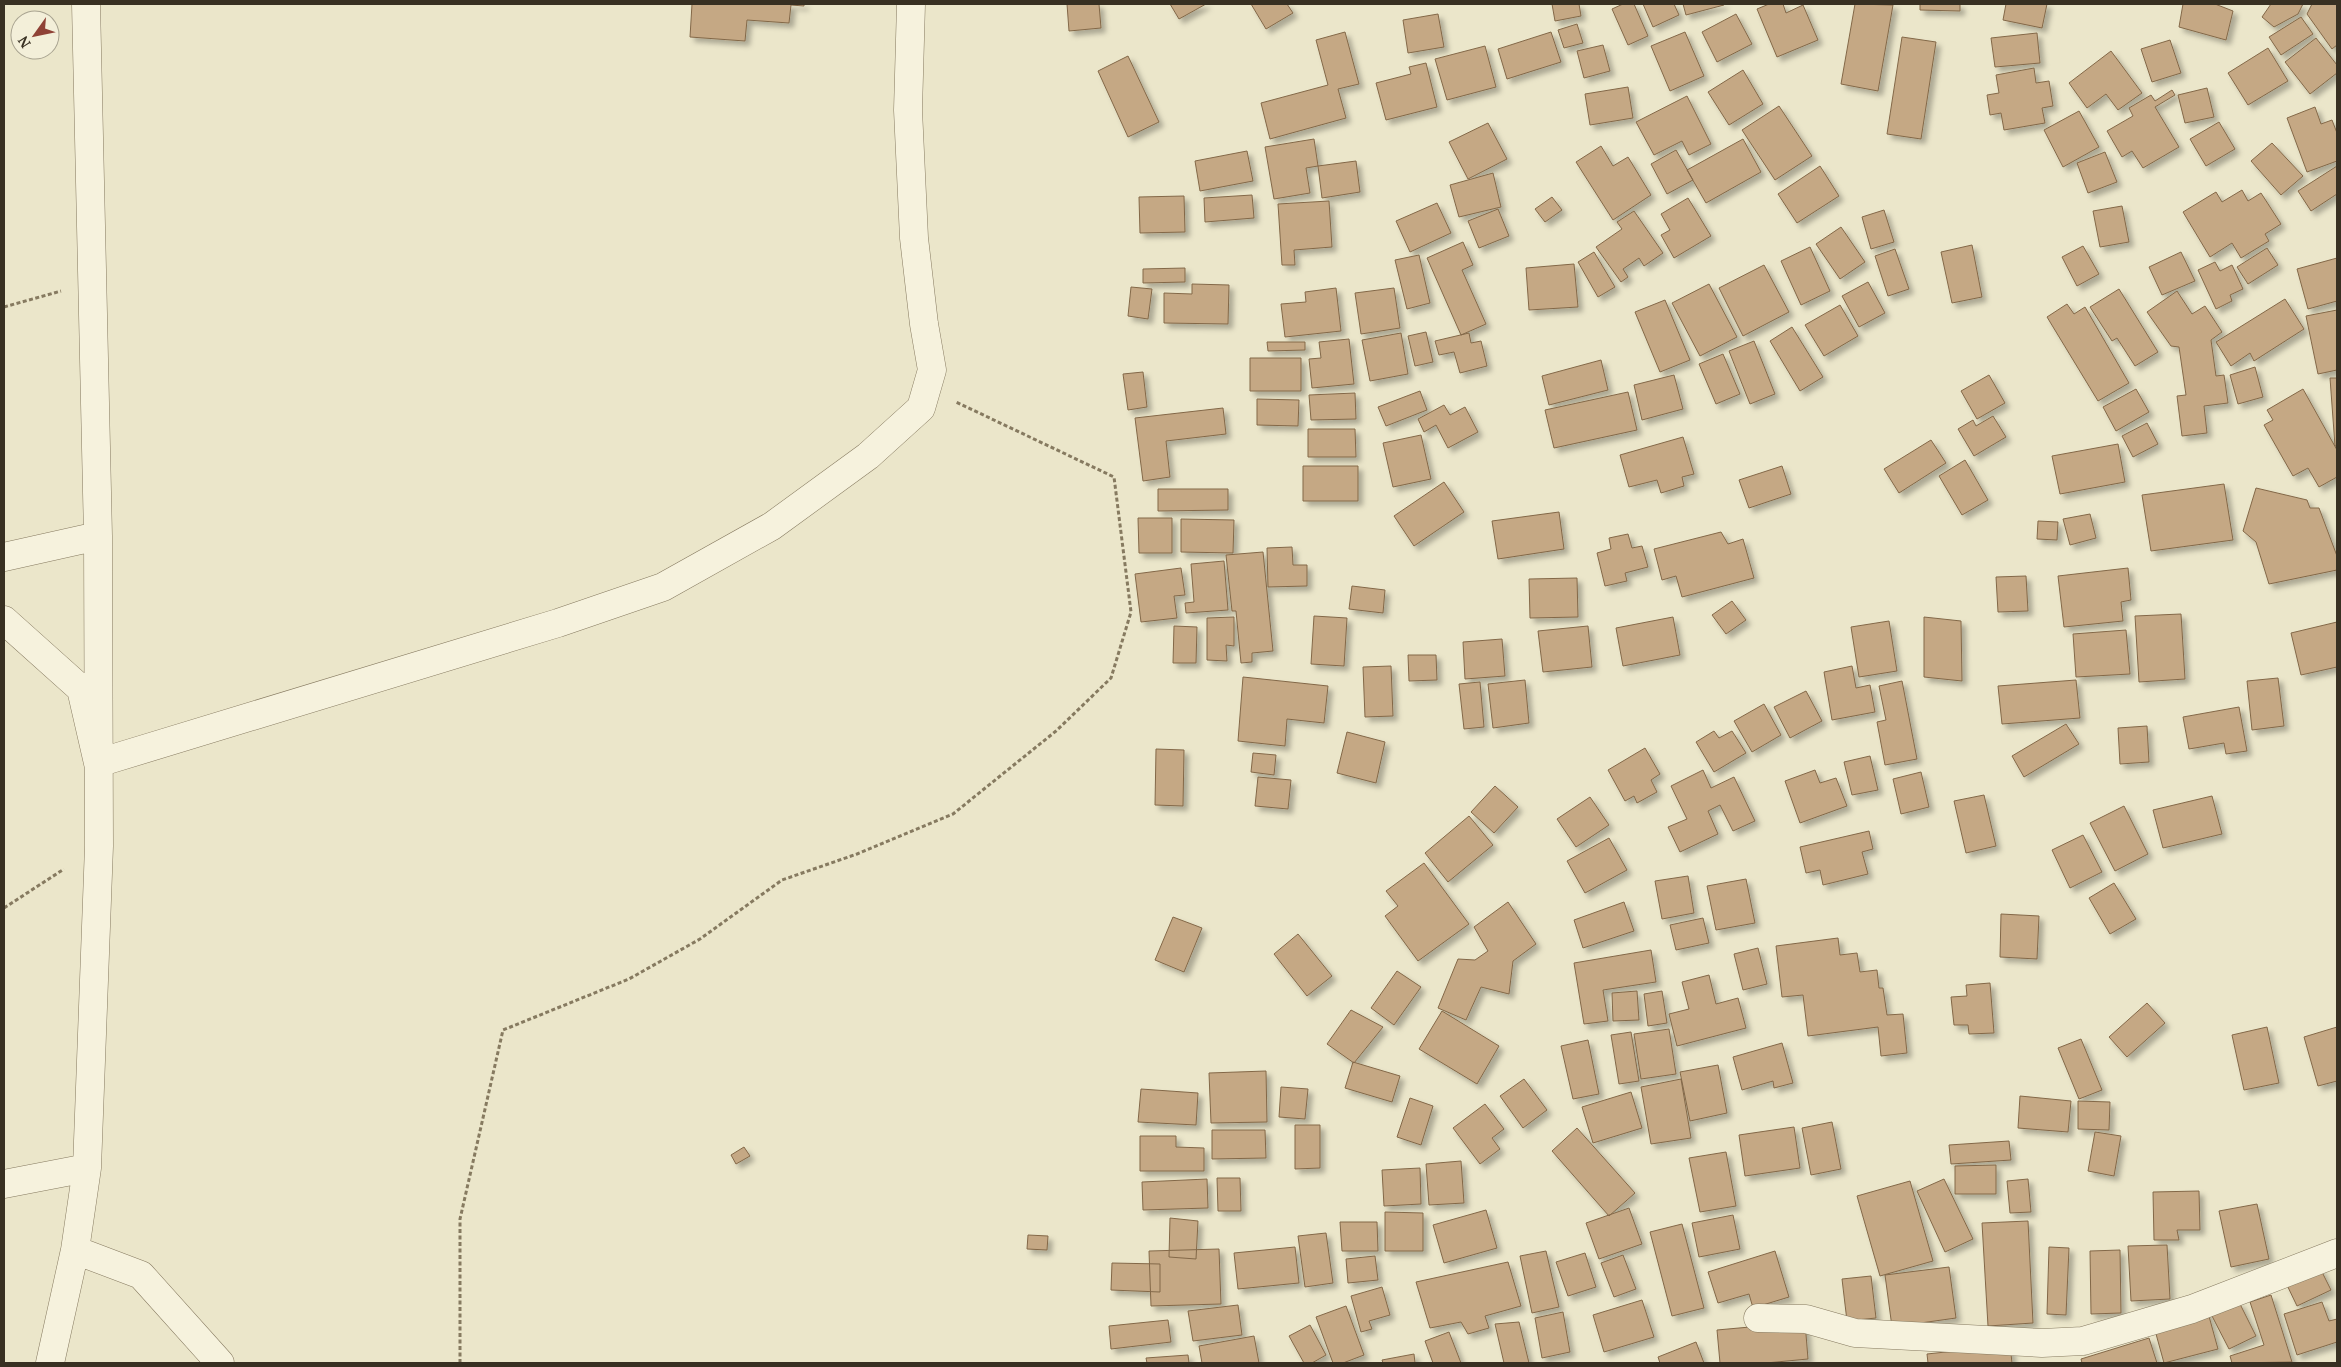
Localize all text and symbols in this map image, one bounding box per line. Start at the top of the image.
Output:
north arrow [10,10,60,60]
text: N [13,32,35,52]

